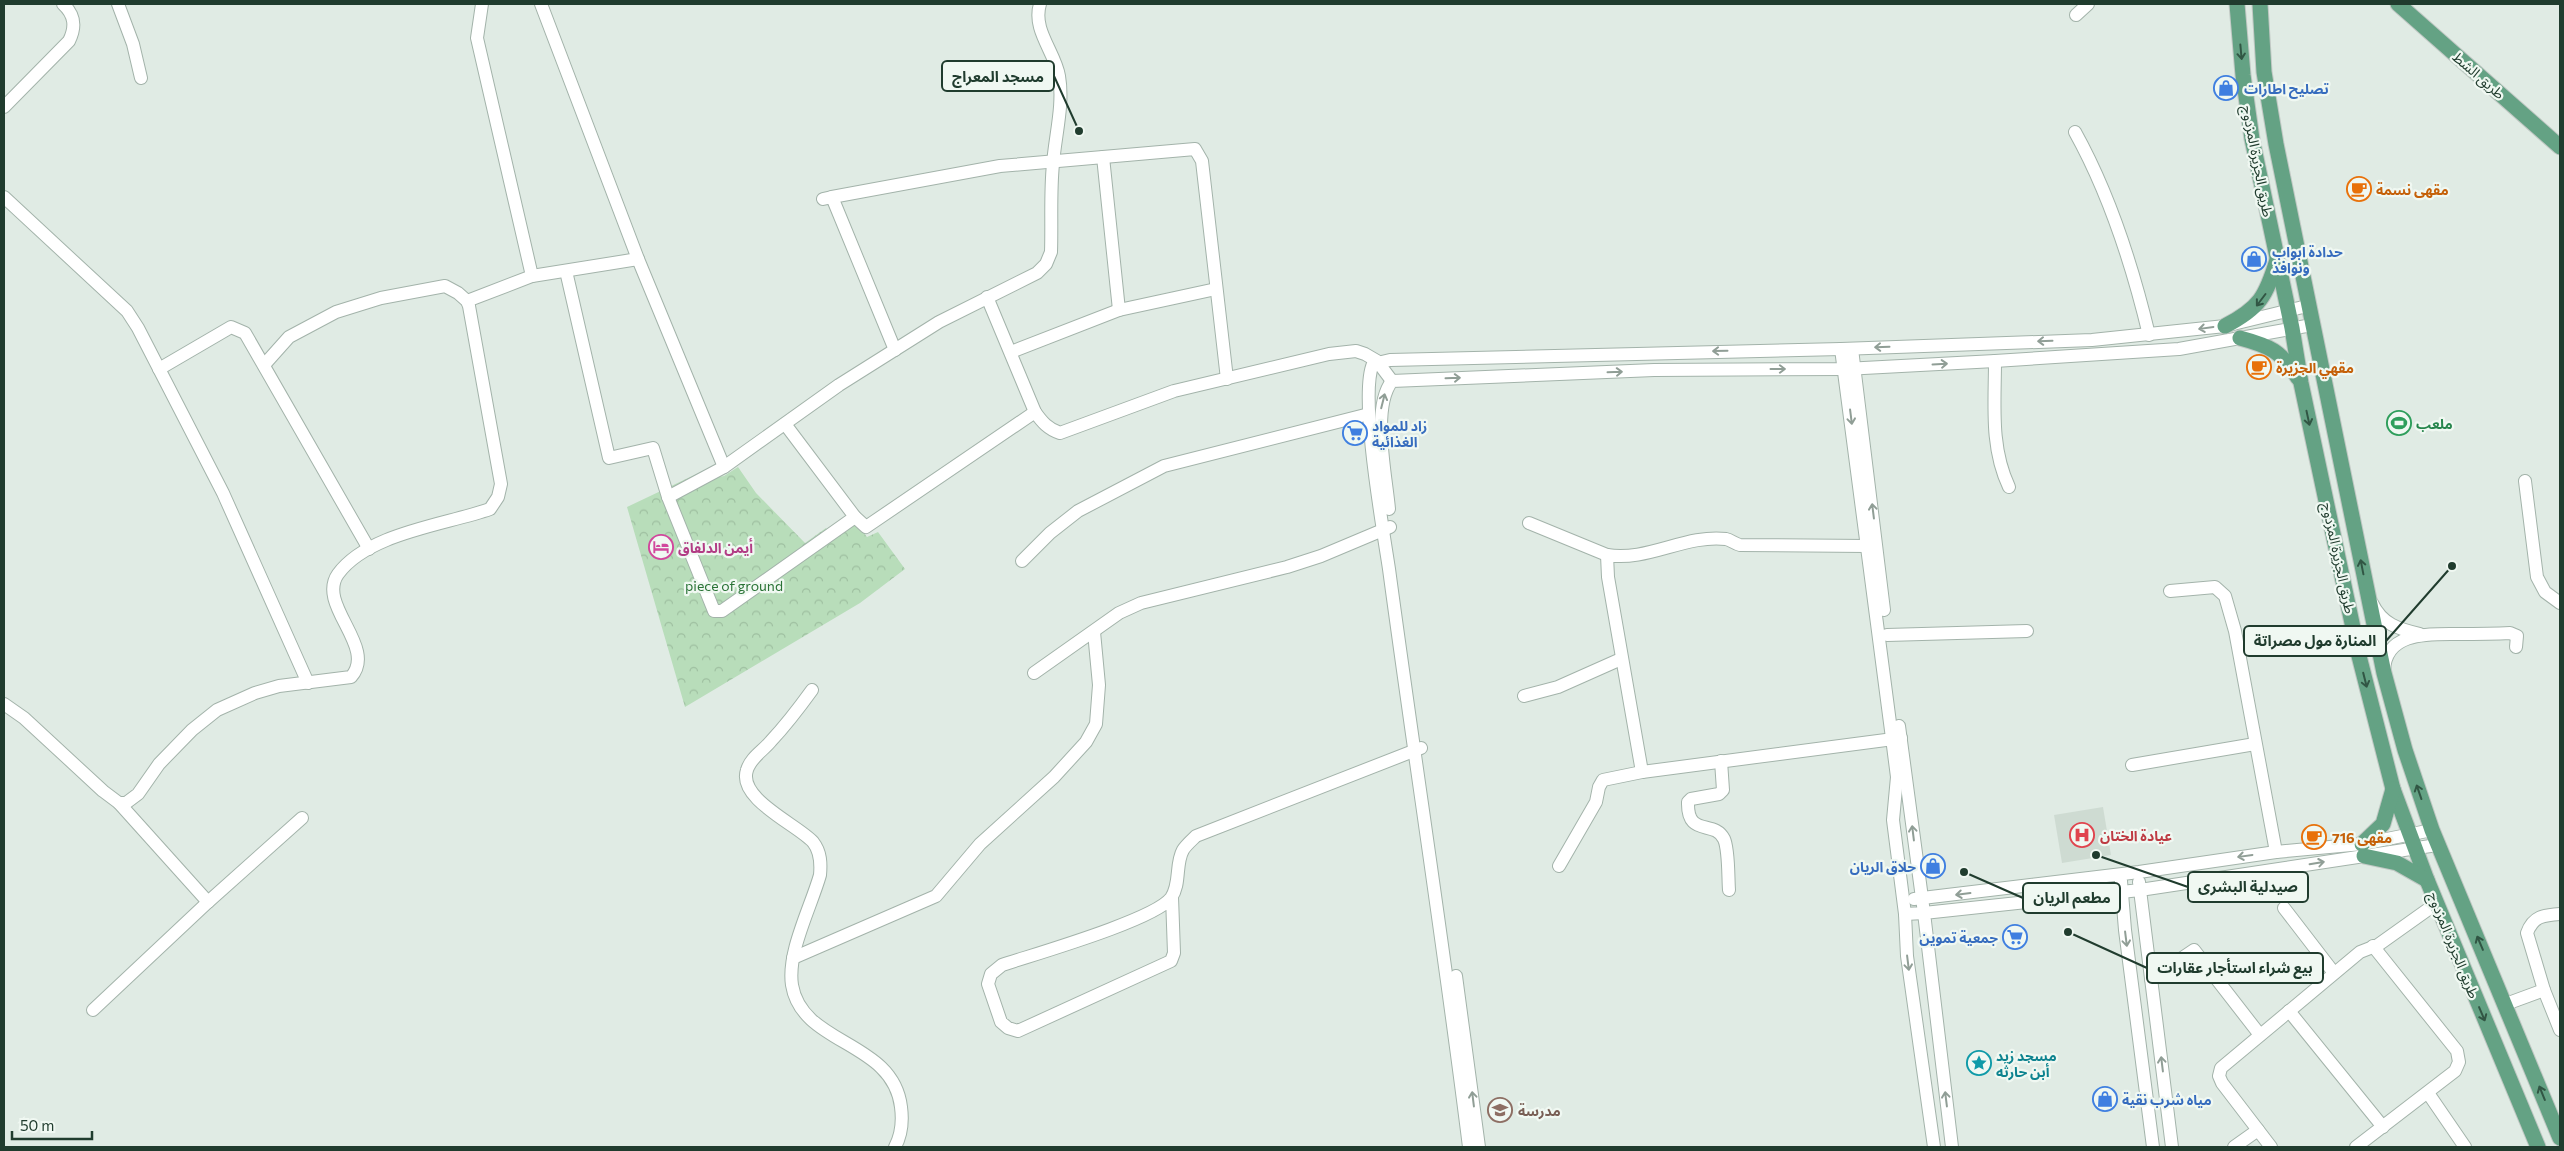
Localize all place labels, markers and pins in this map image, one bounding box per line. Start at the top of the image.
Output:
callout: مسجد المعراج [942,61,1054,91]
shop icon: تصليح اطارات [2213,75,2239,101]
place label: تصليح اطارات [2244,80,2329,99]
cafe icon: مقهى نسمة [2346,176,2372,202]
place label: مقهى نسمة [2376,181,2449,198]
place label: حدادة ابواب ونوافذ [2272,243,2343,276]
shop icon: حدادة ابواب ونوافذ [2241,246,2267,272]
cafe icon: مقهي الجزيرة [2246,354,2272,380]
place label: مقهي الجزيرة [2276,359,2354,379]
sports icon: ملعب [2386,410,2412,436]
place label: ملعب [2416,415,2453,432]
place label: زاد للمواد الغذائية [1372,417,1427,450]
supermarket icon: زاد للمواد الغذائية [1342,420,1368,446]
hotel icon: أيمن الدلفاق [648,534,674,560]
place label: أيمن الدلفاق [678,538,753,556]
callout: المنارة مول مصراتة [2244,626,2386,656]
hospital icon: عيادة الختان [2069,822,2095,848]
cafe icon: مقهى 716 [2301,824,2327,850]
place label: عيادة الختان [2100,827,2172,844]
place label: مقهى 716 [2332,829,2392,846]
shop icon: حلاق الريان [1920,853,1946,879]
place label: حلاق الريان [1850,858,1916,876]
callout: صيدلية البشرى [2188,872,2308,902]
callout: مطعم الريان [2023,883,2120,913]
supermarket icon: جمعية تموين [2002,924,2028,950]
place label: جمعية تموين [1919,929,1998,946]
callout: بيع شراء استأجار عقارات [2147,953,2323,983]
place label: مسجد زيد أبن حارثه [1996,1047,2057,1081]
place icon: مسجد زيد أبن حارثه [1966,1050,1992,1076]
shop icon: مياه شرب نقية [2092,1086,2118,1112]
place label: مياه شرب نقية [2122,1091,2212,1109]
school or university icon: مدرسة [1487,1097,1513,1123]
place label: مدرسة [1518,1102,1561,1120]

